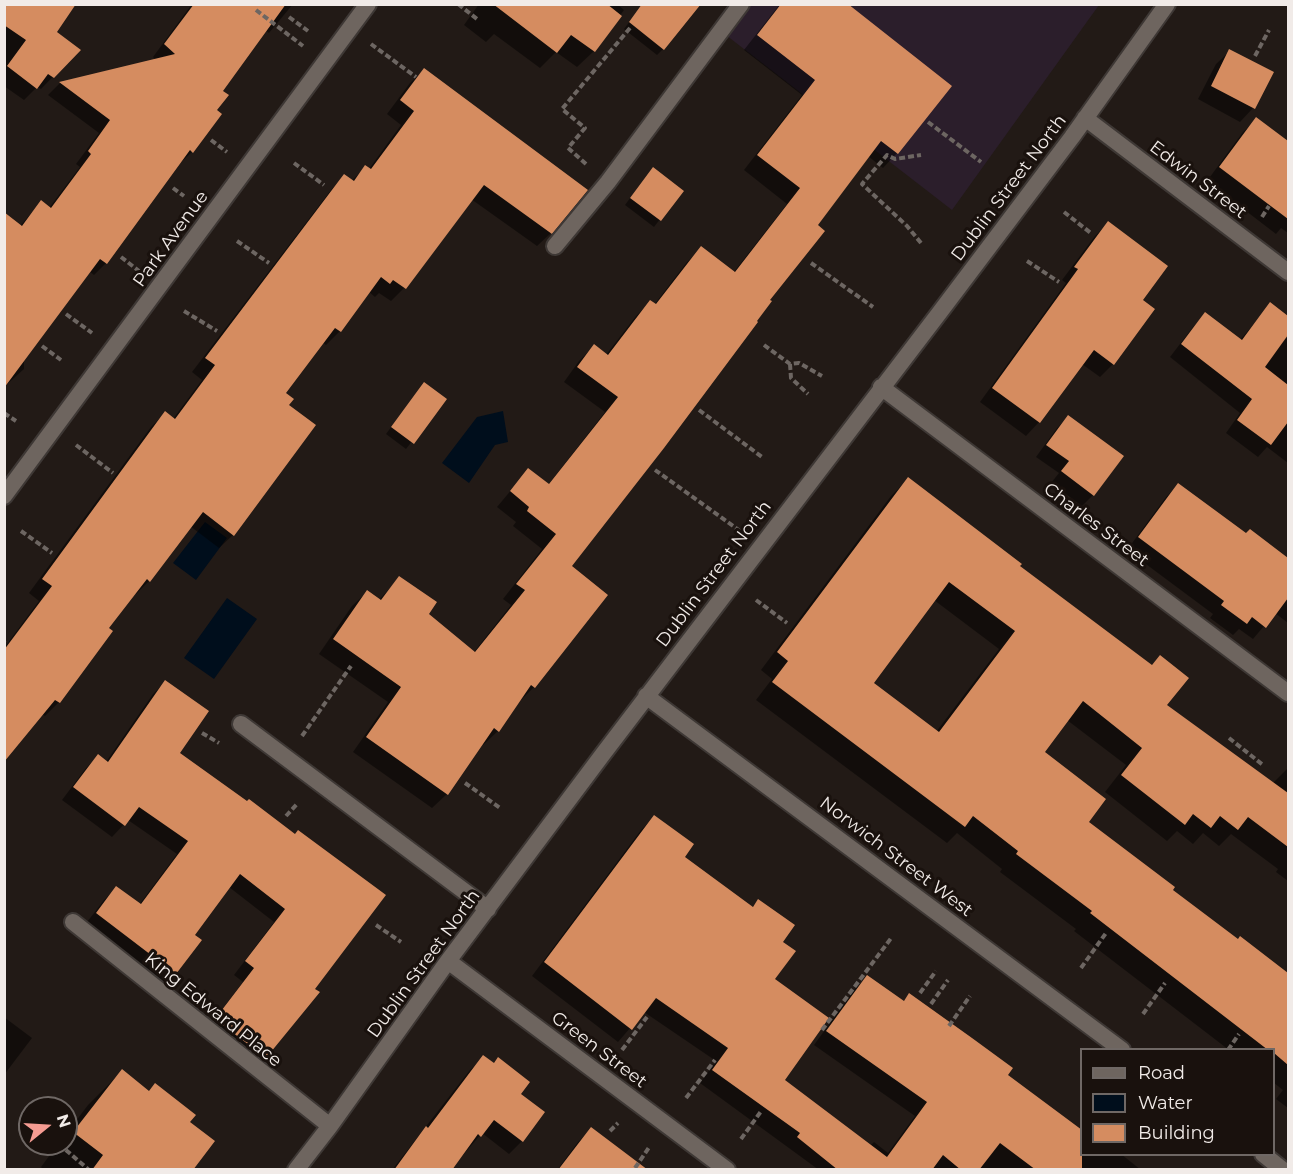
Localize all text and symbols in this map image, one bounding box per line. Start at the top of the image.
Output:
street label: Dublin Street North [947,111,1071,265]
street label: Edwin Street [1145,136,1251,224]
street label: Park Avenue [129,187,213,291]
street label: Charles Street [1039,478,1153,572]
street label: Dublin Street North [652,497,776,651]
street label: Norwich Street West [815,792,977,922]
street label: Dublin Street North [363,886,485,1042]
street label: King Edward Place [140,948,286,1072]
street label: Green Street [547,1007,651,1093]
legend [1080,1048,1275,1156]
text: Road [1138,1062,1185,1084]
text: Water [1138,1092,1193,1114]
north arrow [18,1096,78,1156]
text: N [53,1112,75,1130]
text: Building [1138,1122,1215,1144]

